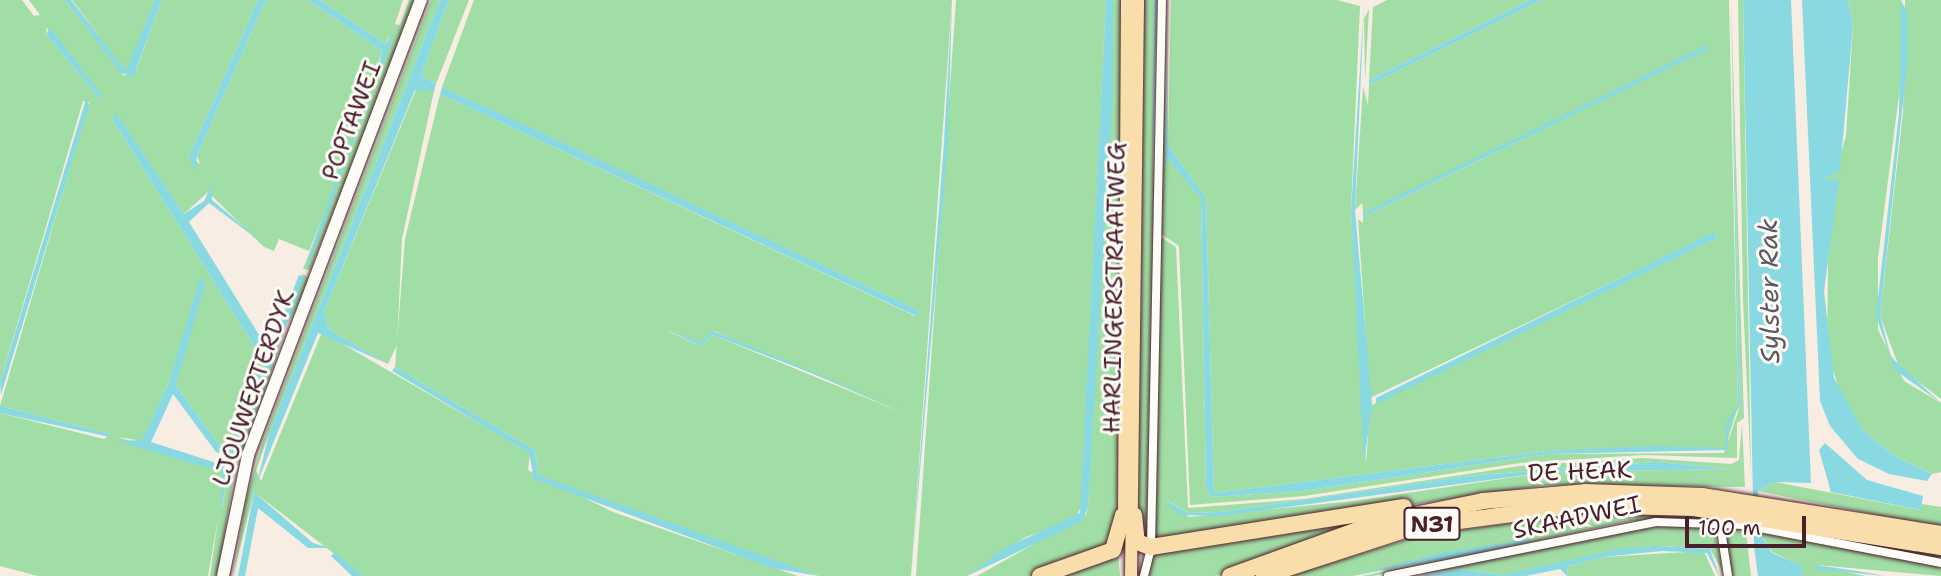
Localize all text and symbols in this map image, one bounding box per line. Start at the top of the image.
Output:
street label: POPTAWEI [316,58,388,184]
street label: HARLINGERSTRAATWEG [1098,142,1132,434]
water label: Sylster Rak [1752,218,1786,364]
street label: LJOUWERTERDYK [207,286,301,490]
street label: DE HEAK [1528,456,1632,488]
street label: SKAADWEI [1510,490,1644,546]
scale bar [1689,503,1810,546]
road number: N31 [1402,504,1462,544]
text: 100 m [1698,514,1761,542]

